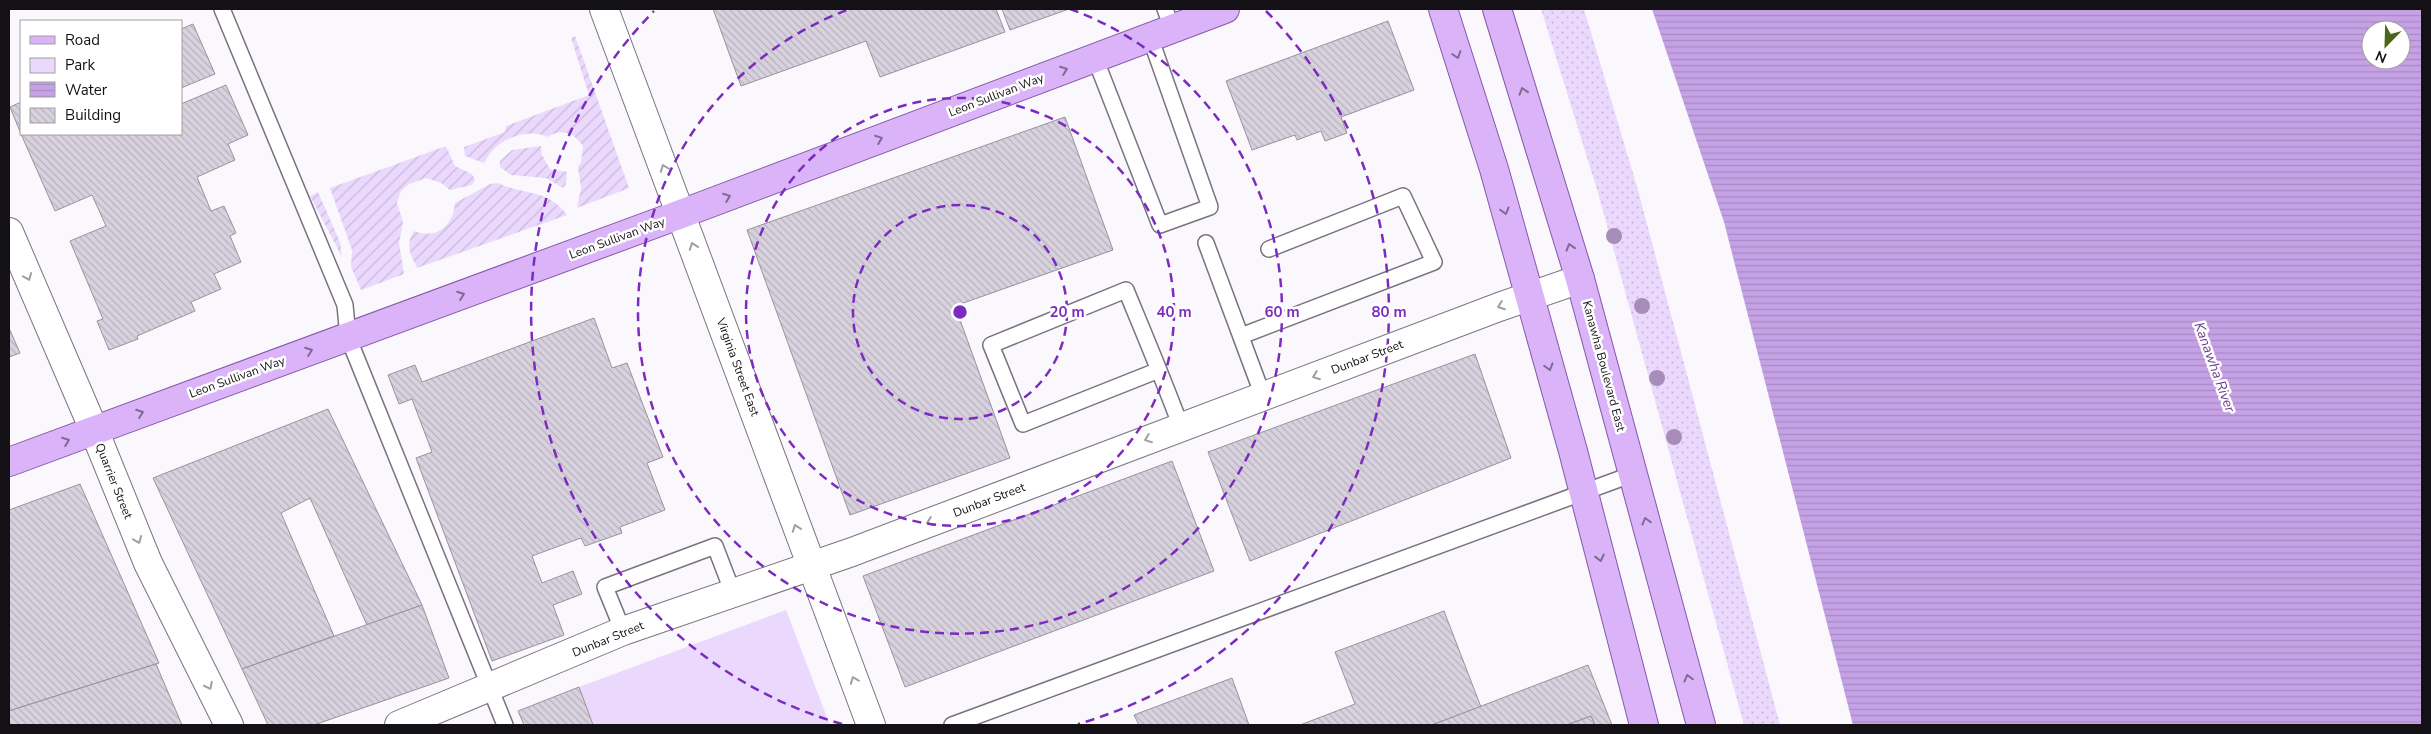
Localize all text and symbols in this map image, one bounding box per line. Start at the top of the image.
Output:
legend [20,20,182,135]
north arrow [2361,20,2411,70]
text: Road [65,30,100,50]
text: N [2373,46,2390,67]
one-way arrow [1452,51,1462,59]
text: Park [65,55,95,75]
one-way arrow [1059,65,1068,76]
street label: Leon Sullivan Way [946,69,1047,121]
text: Water [65,80,108,100]
one-way arrow [1518,88,1528,96]
text: Building [65,105,121,125]
one-way arrow [874,135,883,145]
one-way arrow [660,164,670,173]
one-way arrow [722,193,731,203]
one-way arrow [1499,206,1510,215]
street label: Leon Sullivan Way [567,213,668,263]
one-way arrow [689,242,699,250]
one-way arrow [1566,243,1576,251]
one-way arrow [22,272,32,281]
one-way arrow [456,291,465,301]
street label: Kanawha Boulevard East [1579,299,1629,434]
one-way arrow [1497,300,1506,310]
text: 20 m [1049,302,1085,322]
text: 40 m [1156,302,1192,322]
text: 60 m [1264,302,1300,322]
text: 80 m [1371,302,1407,322]
centre of rings [951,303,969,321]
street label: Virginia Street East [713,315,763,419]
water label: Kanawha River [2189,320,2240,416]
street label: Dunbar Street [1329,336,1406,378]
one-way arrow [304,347,312,357]
street label: Leon Sullivan Way [187,352,288,402]
one-way arrow [1543,362,1553,371]
one-way arrow [1312,370,1321,380]
one-way arrow [135,409,143,419]
one-way arrow [1144,433,1153,444]
one-way arrow [61,437,70,447]
street label: Quarrier Street [92,441,137,522]
street label: Dunbar Street [951,479,1028,521]
one-way arrow [927,516,935,526]
one-way arrow [1641,518,1651,526]
one-way arrow [792,524,802,533]
one-way arrow [132,535,143,544]
one-way arrow [1594,553,1605,562]
street label: Dunbar Street [570,617,647,661]
one-way arrow [1683,674,1694,683]
one-way arrow [850,676,860,684]
one-way arrow [203,681,213,690]

